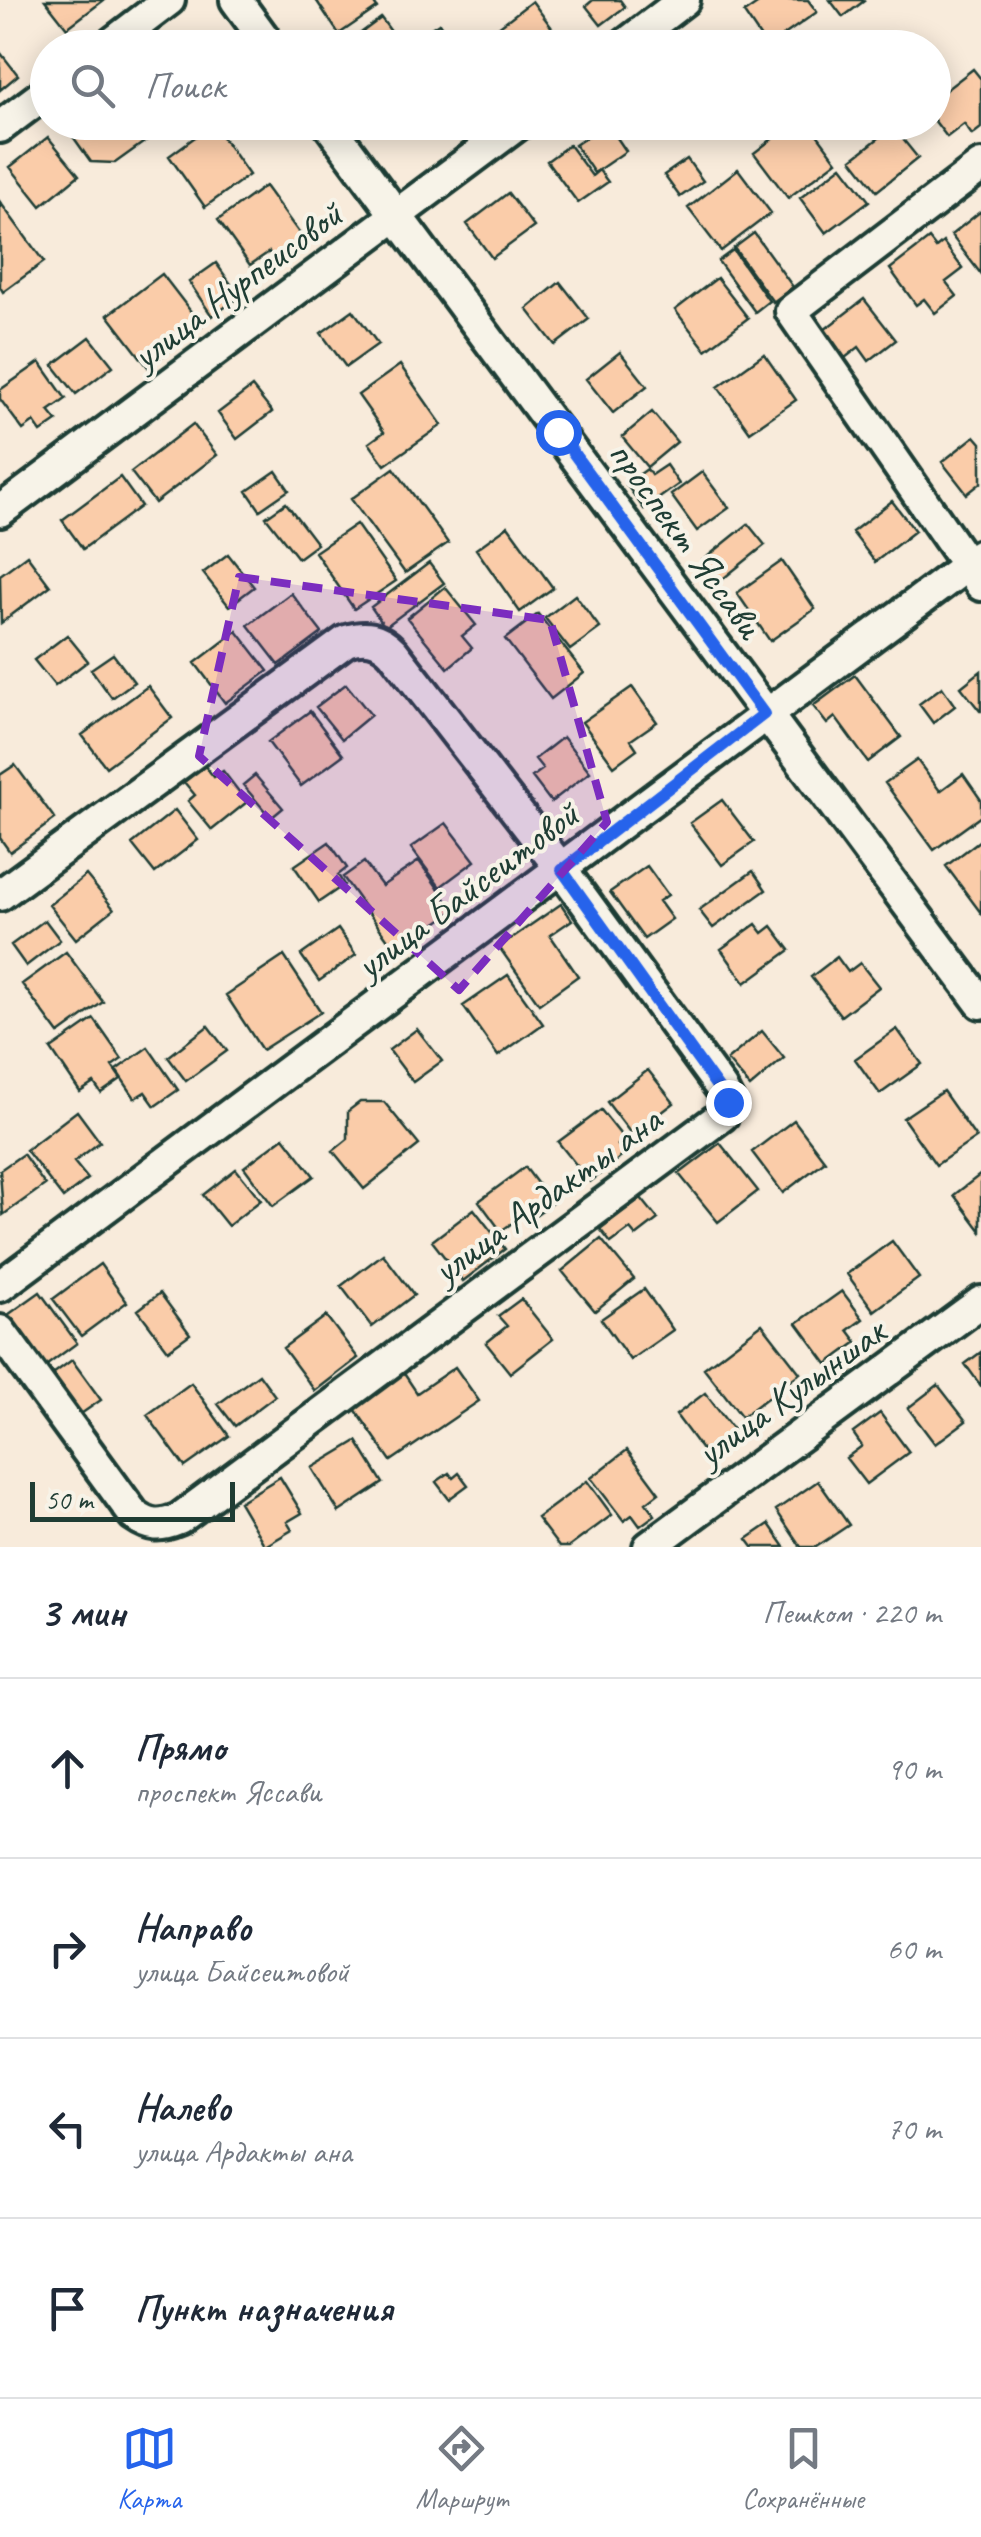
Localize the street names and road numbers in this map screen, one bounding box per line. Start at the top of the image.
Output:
street label: улица Нурпеисовой [120,188,354,382]
street label: проспект Яссави [597,430,776,650]
street label: улица Байсеитовой [344,788,591,992]
street label: улица Ардакты ана [421,1093,674,1296]
street label: улица Кулыншак [685,1305,898,1479]

